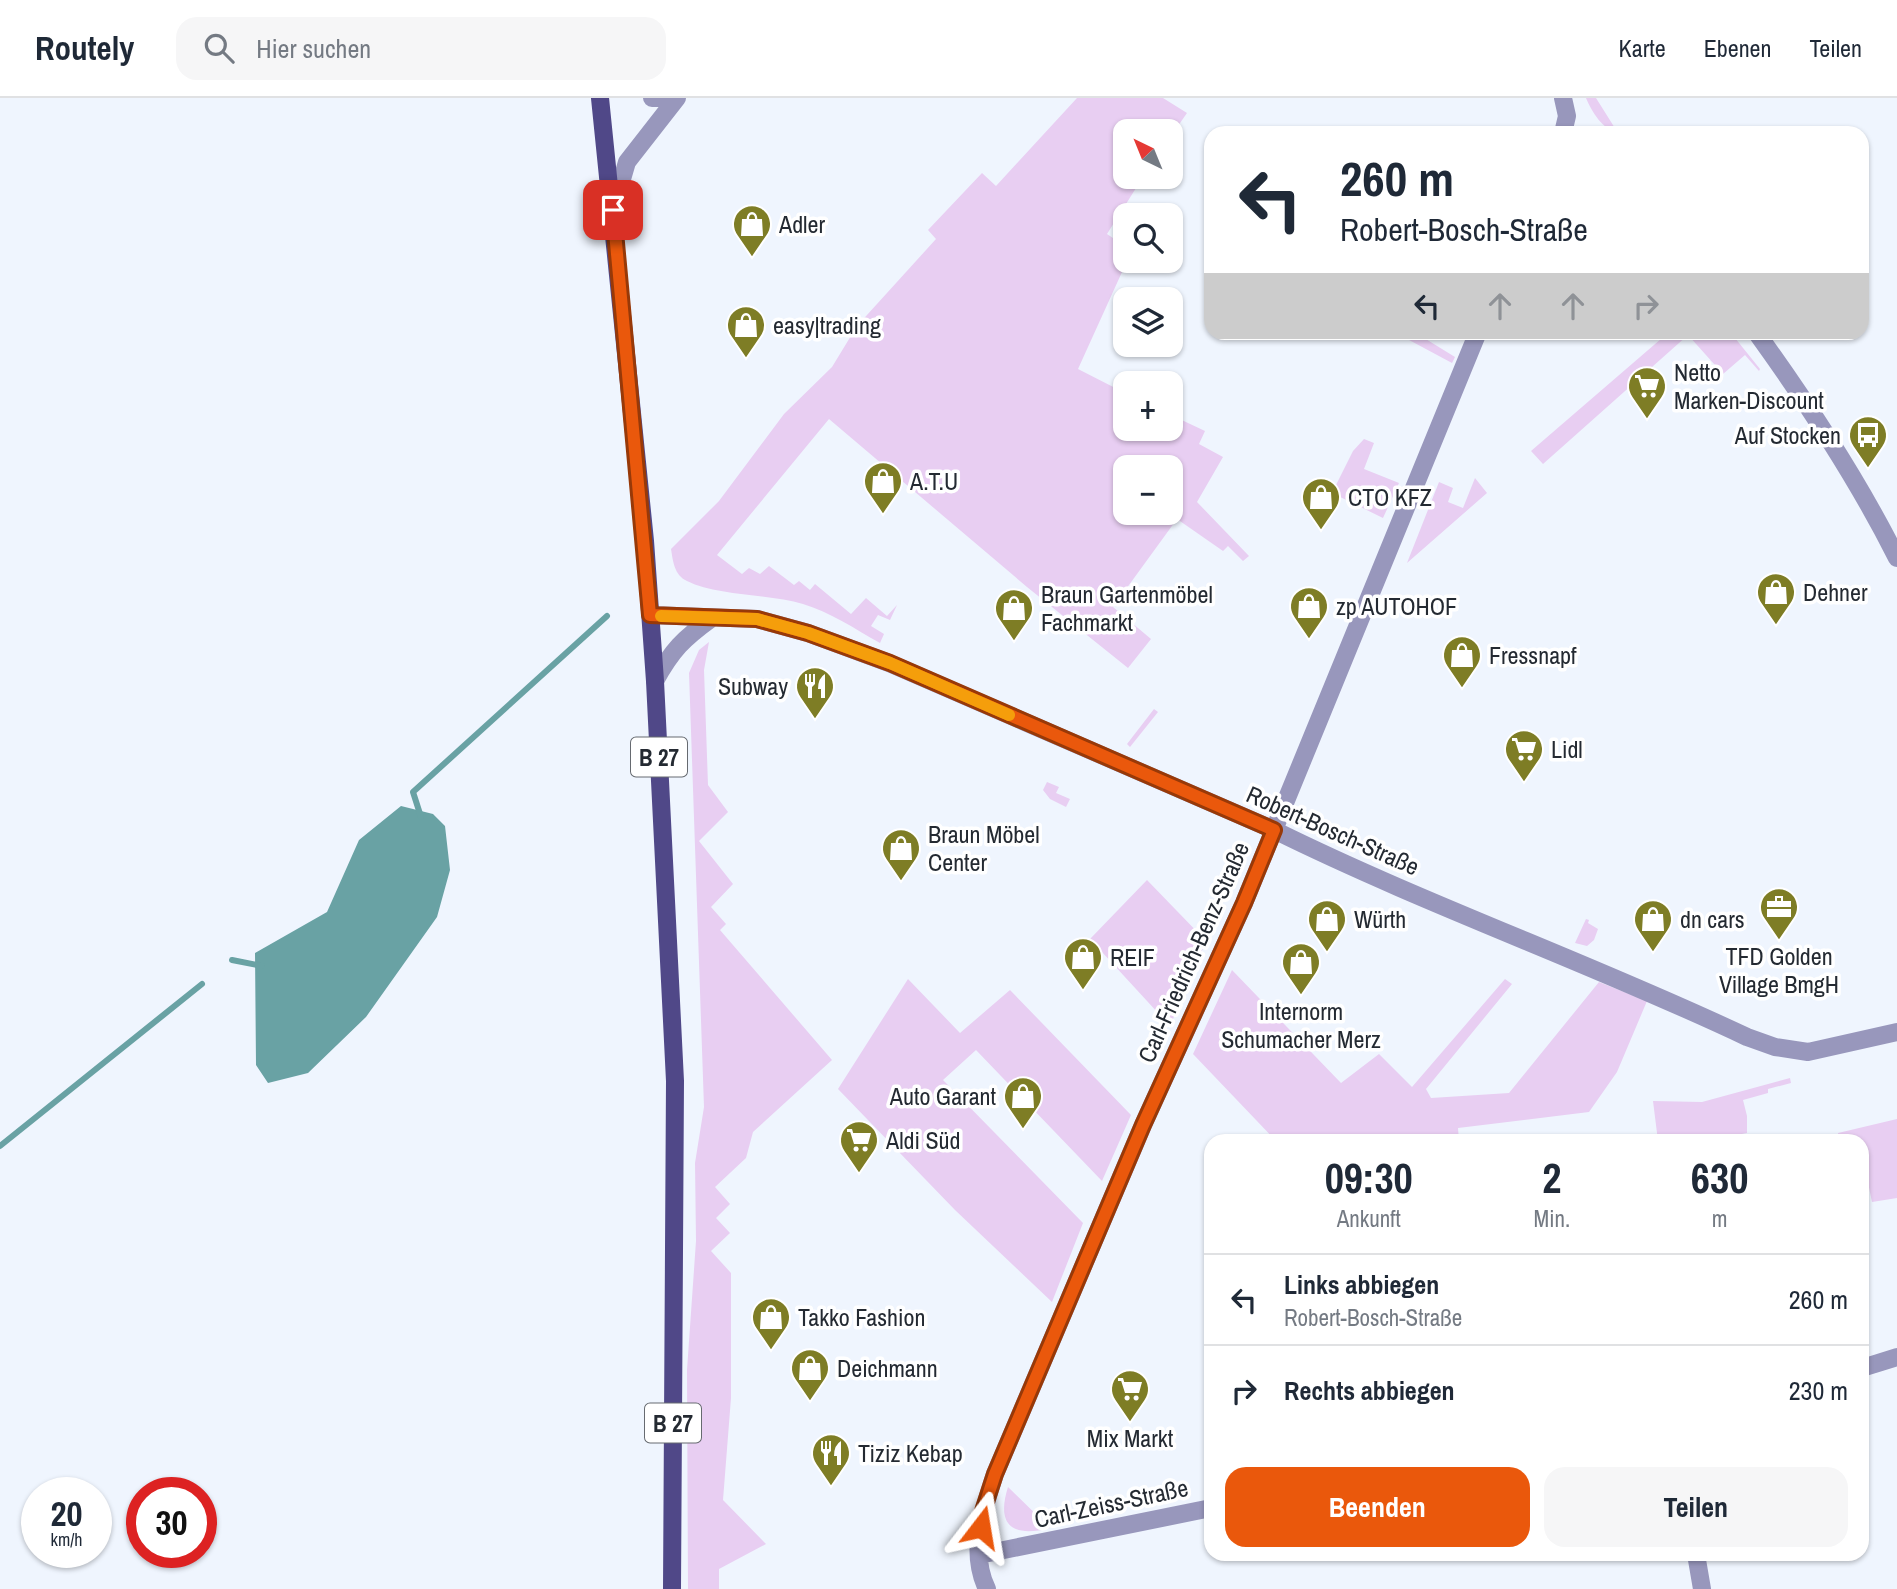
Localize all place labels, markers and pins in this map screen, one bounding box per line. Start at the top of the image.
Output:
pin [583,180,643,240]
shop icon: Adler [731,203,773,258]
place label: Adler [778,208,825,240]
shop icon: easy|trading [725,304,767,359]
place label: easy|trading [773,309,881,341]
place label: Netto Marken-Discount [1674,356,1824,416]
supermarket icon: Netto Marken-Discount [1626,365,1668,420]
bus stop icon: Auf Stocken [1847,414,1889,469]
place label: Auf Stocken [1734,419,1841,451]
shop icon: A.T.U [862,460,904,515]
place label: A.T.U [909,465,958,497]
shop icon: CTO KFZ [1300,476,1342,531]
place label: CTO KFZ [1348,481,1432,513]
shop icon: Dehner [1755,571,1797,626]
place label: Dehner [1803,576,1868,608]
place label: Braun Gartenmöbel Fachmarkt [1041,578,1213,638]
shop icon: zp AUTOHOF [1288,585,1330,640]
shop icon: Braun Gartenmöbel Fachmarkt [993,587,1035,642]
place label: zp AUTOHOF [1336,590,1457,622]
shop icon: Fressnapf [1441,634,1483,689]
place label: Fressnapf [1489,639,1577,671]
restaurant icon: Subway [794,665,836,720]
place label: Subway [718,670,788,702]
supermarket icon: Lidl [1503,728,1545,783]
place label: Lidl [1551,733,1583,765]
place label: Braun Möbel Center [928,818,1040,878]
shop icon: Braun Möbel Center [880,827,922,882]
office icon: TFD Golden Village BmgH [1758,886,1800,941]
shop icon: Würth [1306,898,1348,953]
shop icon: dn cars [1632,898,1674,953]
place label: Würth [1354,903,1406,935]
place label: dn cars [1680,903,1745,935]
shop icon: REIF [1062,936,1104,991]
place label: TFD Golden Village BmgH [1719,940,1839,1000]
place label: REIF [1110,941,1155,973]
shop icon: Internorm Schumacher Merz [1280,941,1322,996]
place label: Internorm Schumacher Merz [1221,995,1381,1055]
shop icon: Auto Garant [1002,1075,1044,1130]
place label: Auto Garant [889,1080,997,1112]
supermarket icon: Aldi Süd [838,1119,880,1174]
place label: Aldi Süd [885,1124,960,1156]
shop icon: Takko Fashion [750,1296,792,1351]
place label: Takko Fashion [798,1301,925,1333]
shop icon: Deichmann [789,1347,831,1402]
place label: Deichmann [837,1352,938,1384]
supermarket icon: Mix Markt [1109,1368,1151,1423]
place label: Mix Markt [1087,1422,1174,1454]
restaurant icon: Tiziz Kebap [810,1432,852,1487]
place label: Tiziz Kebap [858,1437,963,1469]

